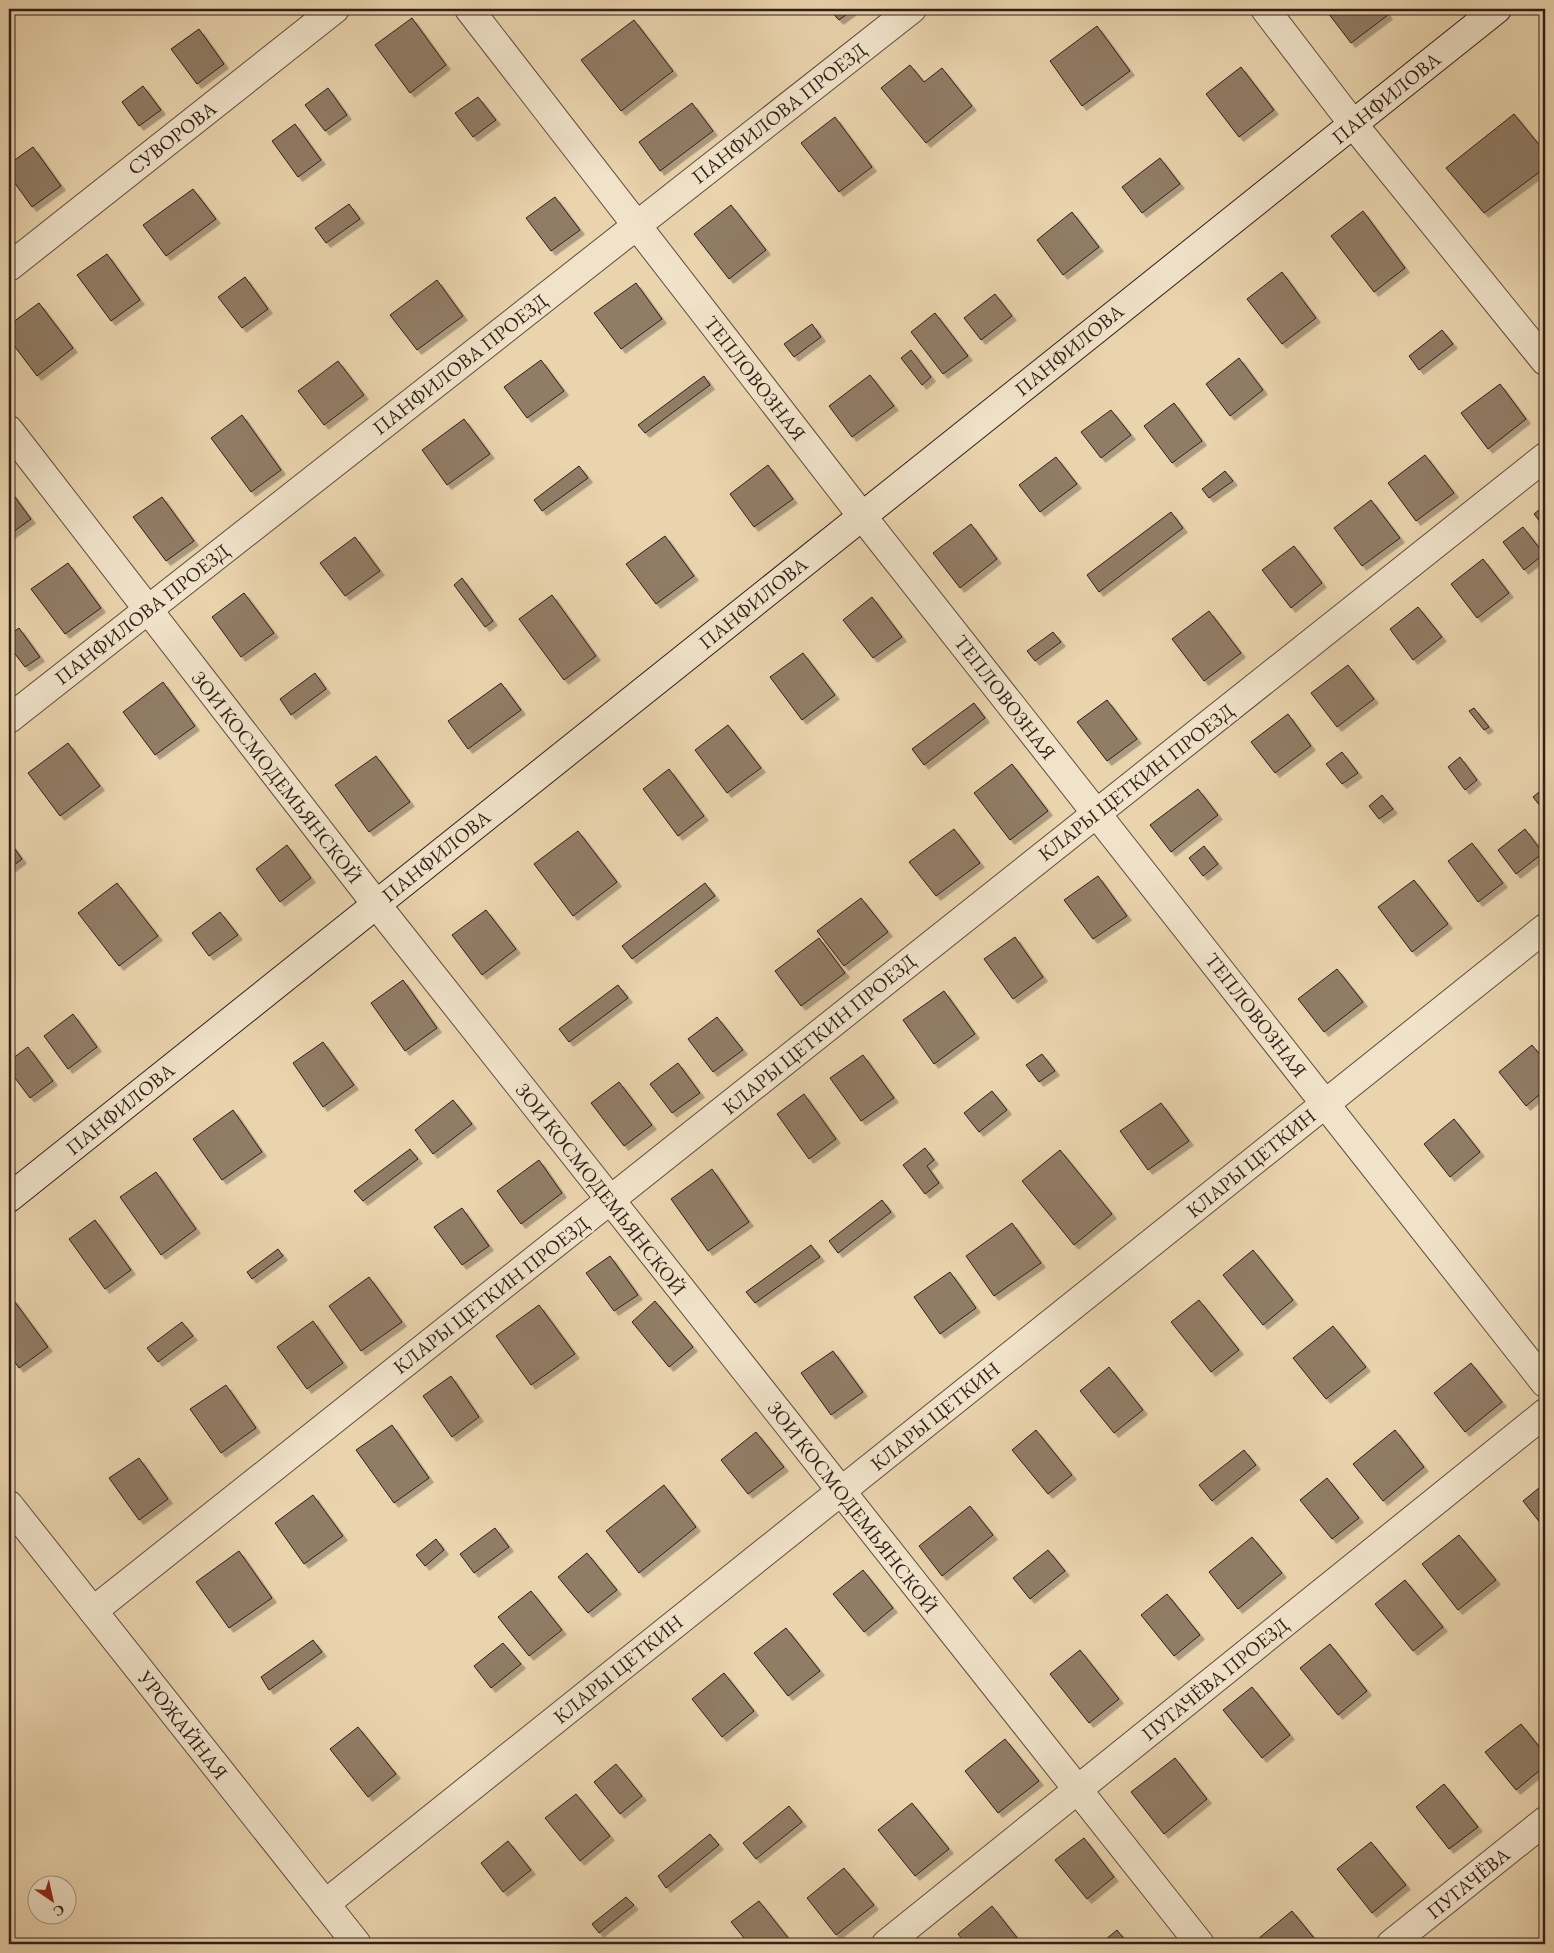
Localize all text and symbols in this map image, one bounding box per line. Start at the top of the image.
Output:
street label: ПАНФИЛОВА ПРОЕЗД [686,37,872,189]
street label: ПАНФИЛОВА [1326,46,1446,150]
street label: СУВОРОВА [122,95,222,181]
street label: ПАНФИЛОВА ПРОЕЗД [367,288,553,440]
street label: ПАНФИЛОВА [1009,298,1129,402]
street label: ТЕПЛОВОЗНАЯ [698,310,812,446]
street label: ПАНФИЛОВА ПРОЕЗД [49,538,235,690]
street label: ПАНФИЛОВА [693,551,813,655]
street label: ТЕПЛОВОЗНАЯ [948,629,1062,765]
street label: ЗОИ КОСМОДЕМЬЯНСКОЙ [186,666,368,888]
street label: КЛАРЫ ЦЕТКИН ПРОЕЗД [1033,697,1239,867]
street label: ПАНФИЛОВА [376,804,496,908]
street label: ТЕПЛОВОЗНАЯ [1199,947,1313,1083]
street label: КЛАРЫ ЦЕТКИН ПРОЕЗД [717,948,921,1120]
street label: ПАНФИЛОВА [60,1057,180,1161]
street label: ЗОИ КОСМОДЕМЬЯНСКОЙ [510,1078,692,1300]
street label: КЛАРЫ ЦЕТКИН [1181,1103,1321,1223]
street label: КЛАРЫ ЦЕТКИН ПРОЕЗД [388,1210,594,1380]
street label: КЛАРЫ ЦЕТКИН [865,1356,1005,1476]
street label: ЗОИ КОСМОДЕМЬЯНСКОЙ [762,1396,944,1618]
street label: КЛАРЫ ЦЕТКИН [548,1609,688,1729]
street label: ПУГАЧЁВА ПРОЕЗД [1136,1612,1294,1746]
street label: УРОЖАЙНАЯ [132,1664,234,1785]
street label: ПУГАЧЁВА [1421,1841,1515,1925]
north arrow [28,1876,78,1926]
text: С [50,1901,68,1921]

